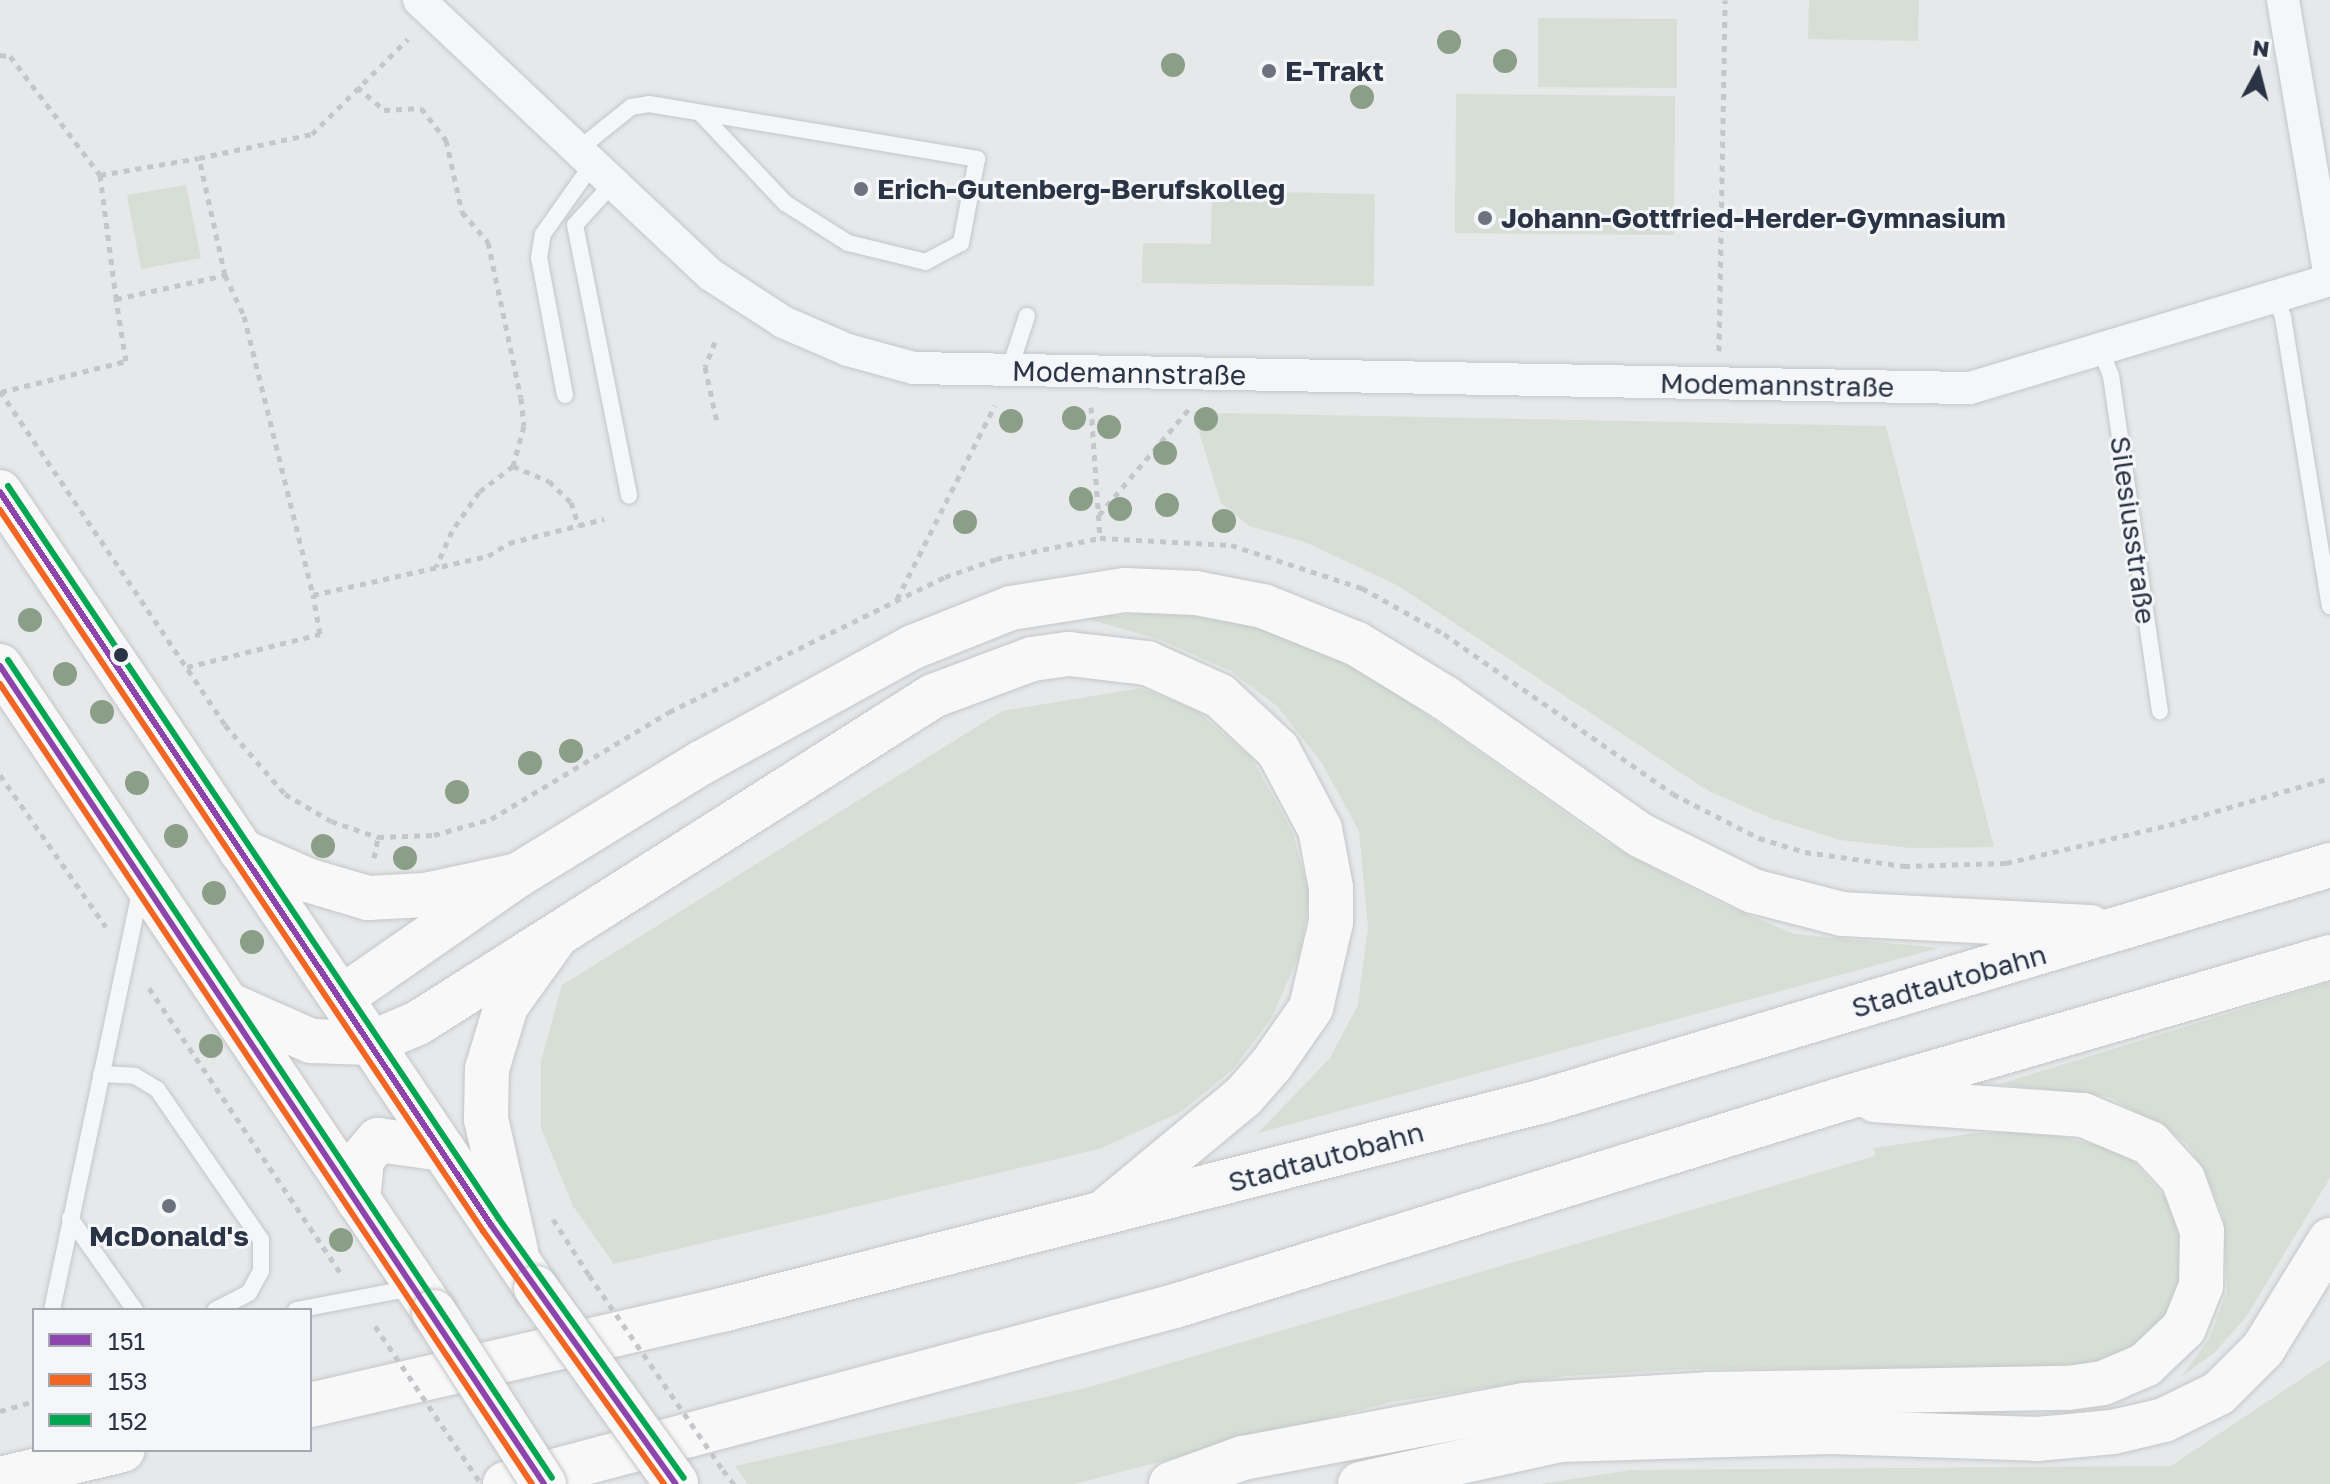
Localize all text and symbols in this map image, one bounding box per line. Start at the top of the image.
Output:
north arrow [2218,32,2298,112]
text: N [2251,33,2271,62]
place label: E-Trakt [1285,54,1384,88]
marker: E-Trakt [1260,62,1278,80]
place label: Erich-Gutenberg-Berufskolleg [877,172,1285,206]
marker: Erich-Gutenberg-Berufskolleg [852,180,870,198]
place label: Johann-Gottfried-Herder-Gymnasium [1501,201,2006,235]
marker: Johann-Gottfried-Herder-Gymnasium [1476,209,1494,227]
street label: Modemannstraße [1012,354,1246,392]
street label: Modemannstraße [1660,366,1894,404]
street label: Silesiusstraße [2103,434,2163,626]
unlabelled marker [113,647,129,663]
street label: Stadtautobahn [1848,937,2050,1025]
street label: Stadtautobahn [1225,1115,1427,1199]
marker: McDonald's [160,1197,178,1215]
place label: McDonald's [89,1219,249,1253]
legend [32,1308,312,1452]
text: 151 [108,1326,145,1355]
text: 153 [108,1366,148,1395]
text: 152 [108,1406,147,1435]

